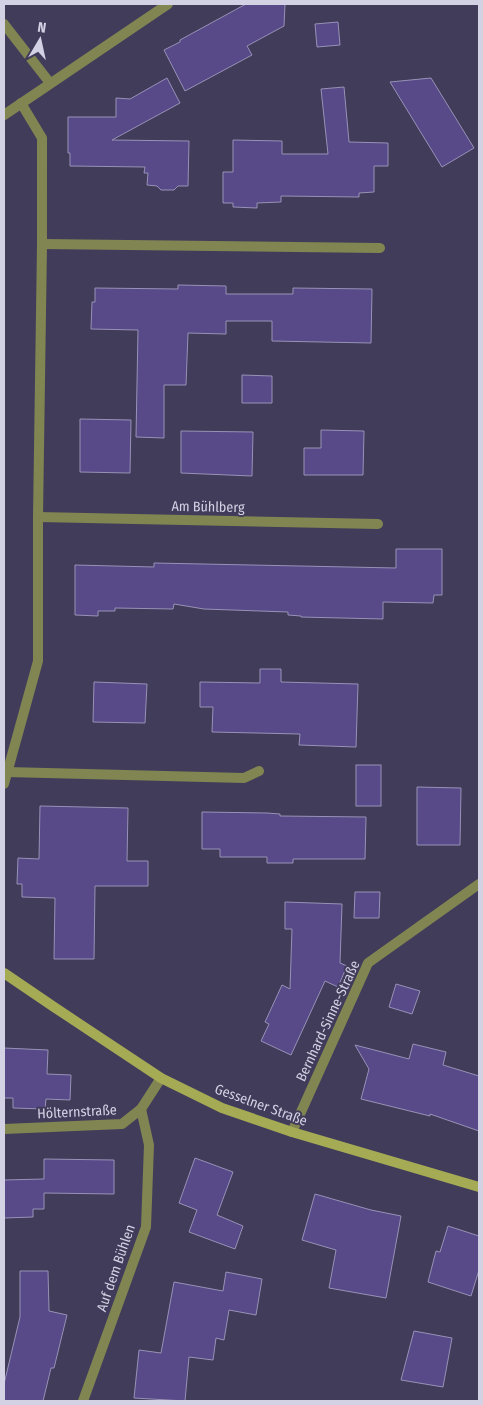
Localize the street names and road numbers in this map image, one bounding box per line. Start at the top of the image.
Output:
street label: Am Bühlberg [171,498,245,516]
street label: Bernhard-Sinne-Straße [292,958,364,1084]
street label: Gesselner Straße [212,1080,310,1130]
street label: Hölternstraße [37,1101,117,1123]
street label: Auf dem Bühlen [93,1222,139,1314]

